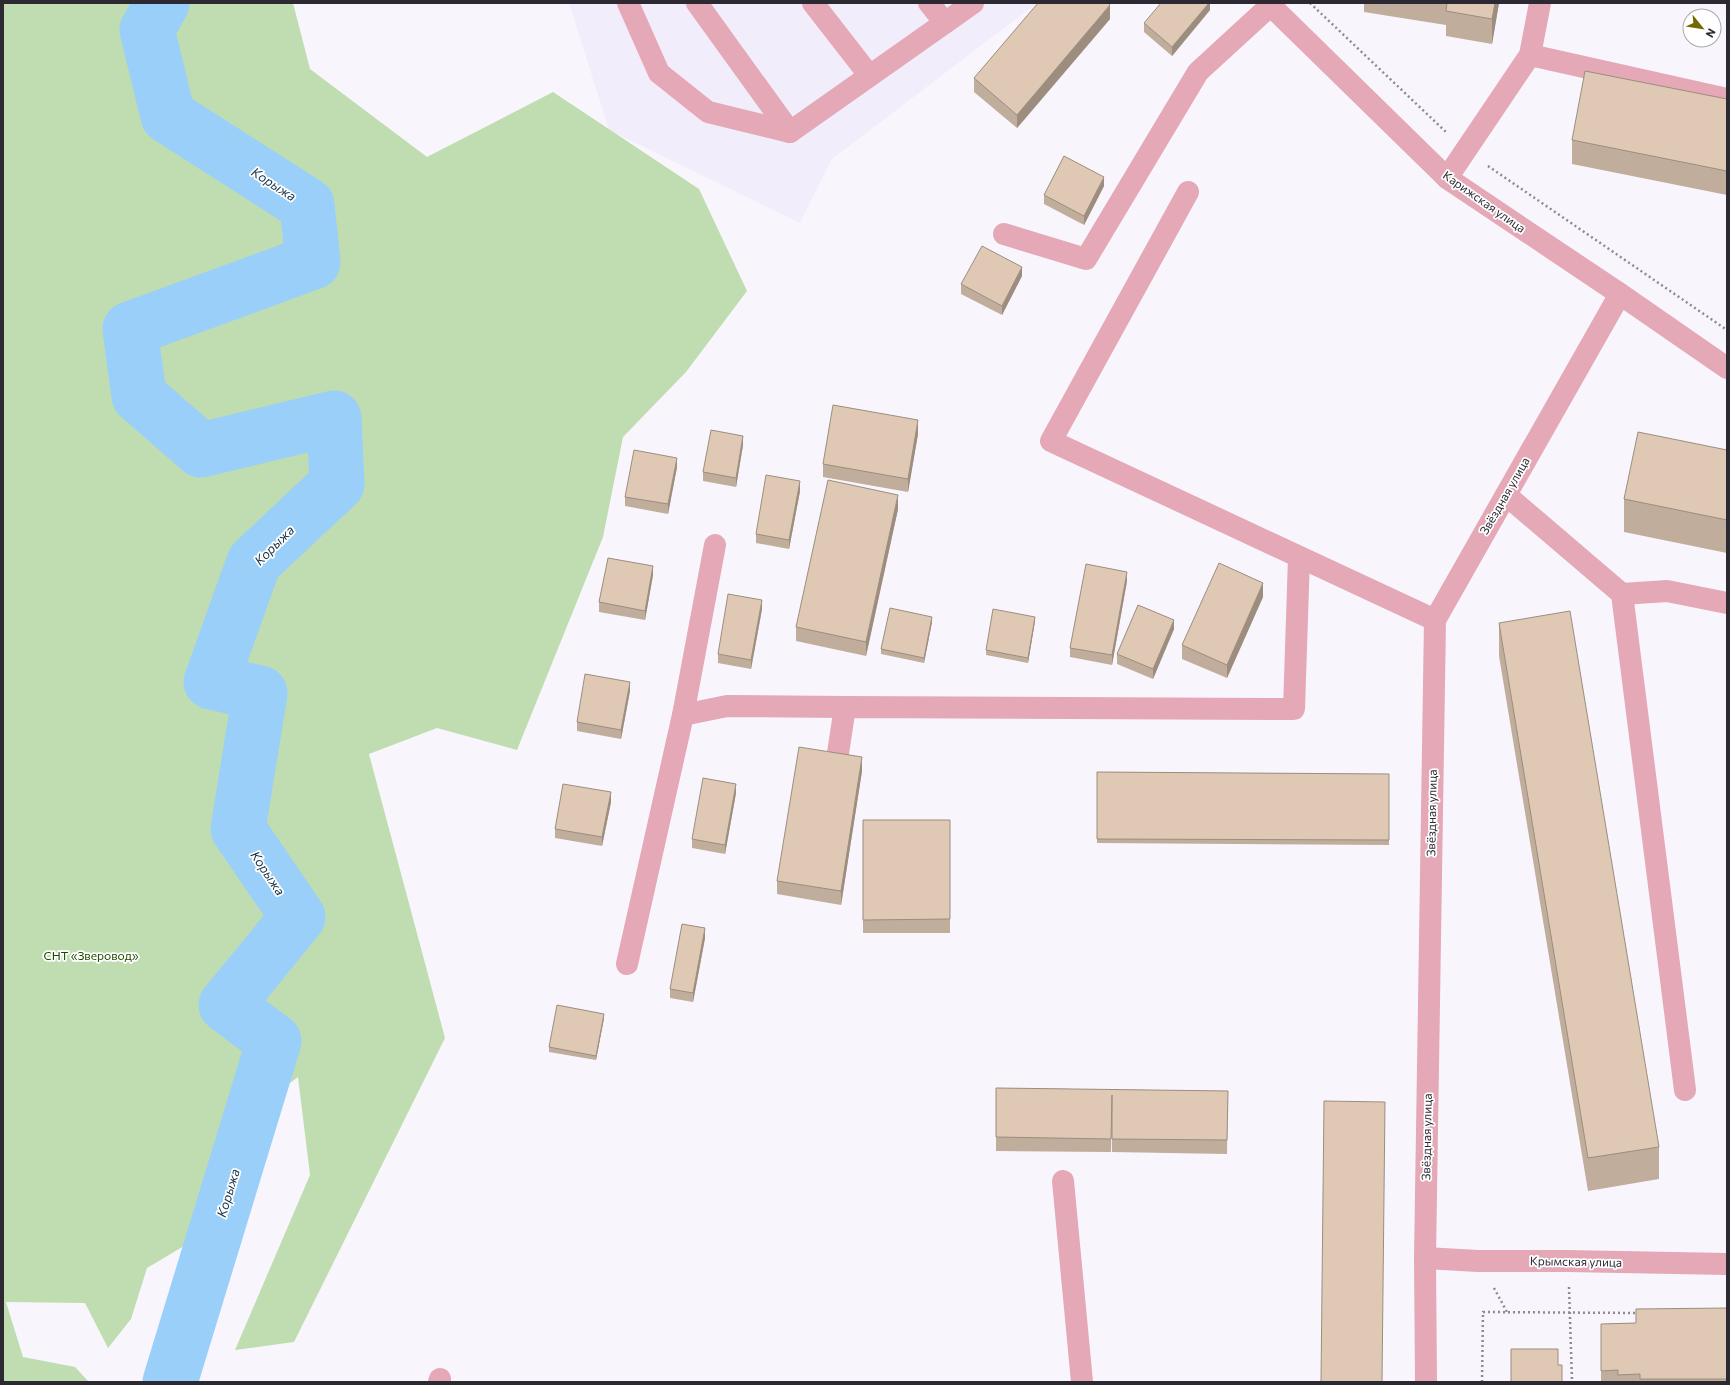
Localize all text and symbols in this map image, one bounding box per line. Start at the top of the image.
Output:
north arrow [1682,8,1722,48]
text: N [1703,26,1719,40]
water label: Корыжа [249,164,300,204]
street label: Карижская улица [1441,168,1528,235]
street label: Звёздная улица [1476,454,1532,537]
water label: Корыжа [251,522,297,568]
street label: Звёздная улица [1423,769,1439,857]
water label: Корыжа [247,848,289,898]
park label: СНТ «Зверовод» [43,948,139,962]
street label: Звёздная улица [1418,1093,1434,1181]
water label: Корыжа [213,1167,243,1219]
street label: Крымская улица [1530,1253,1622,1269]

